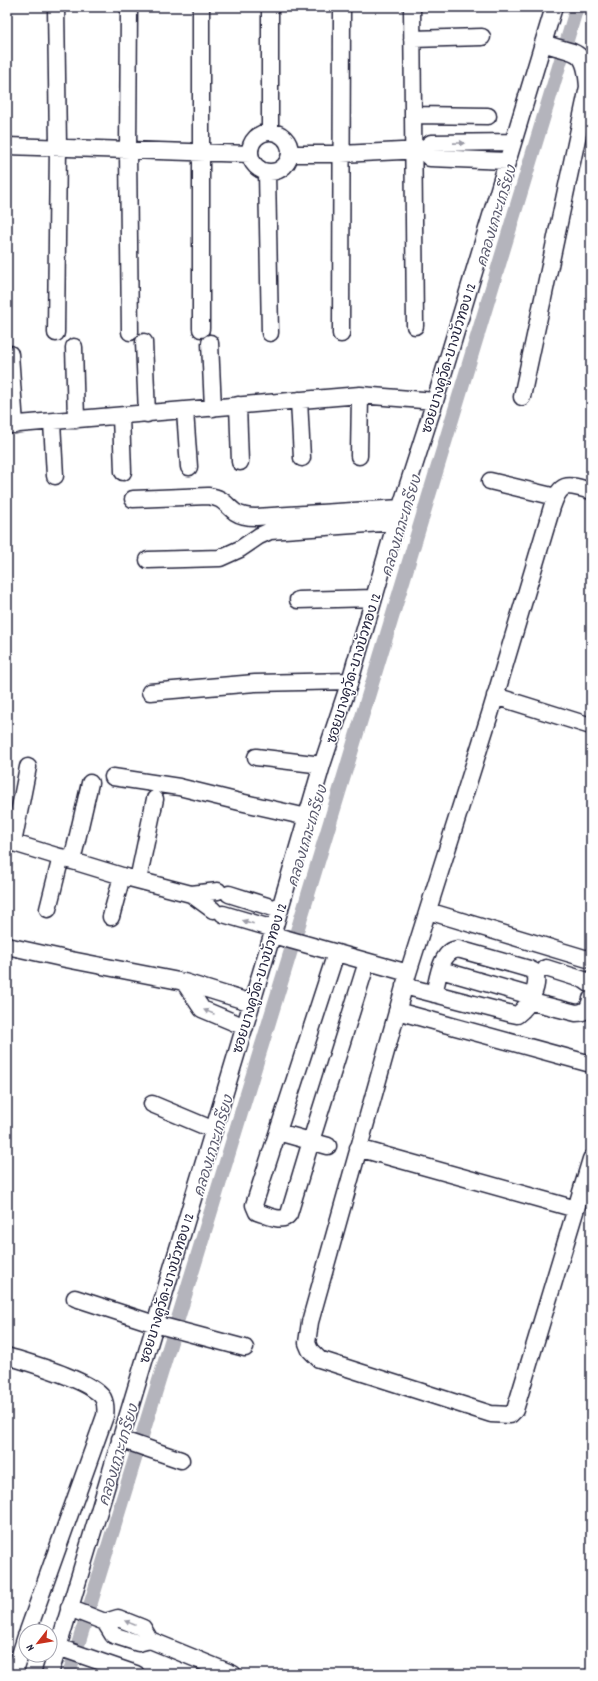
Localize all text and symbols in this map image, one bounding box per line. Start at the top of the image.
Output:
one-way arrow [453,140,466,146]
water label: คลองเกาะเกรียง [471,162,524,270]
street label: ซอยบางคูวัด-บางบัวทอง 12 [417,281,482,436]
water label: คลองเกาะเกรียง [376,472,429,580]
street label: ซอยบางคูวัด-บางบัวทอง 12 [322,591,387,746]
water label: คลองเกาะเกรียง [282,782,335,890]
street label: ซอยบางคูวัด-บางบัวทอง 12 [228,901,293,1056]
one-way arrow [242,919,254,925]
one-way arrow [203,1009,214,1015]
water label: คลองเกาะเกรียง [188,1092,241,1200]
street label: ซอยบางคูวัด-บางบัวทอง 12 [135,1211,200,1366]
water label: คลองเกาะเกรียง [93,1401,146,1509]
one-way arrow [124,1619,136,1625]
north arrow [18,1623,58,1663]
text: N [23,1640,39,1654]

